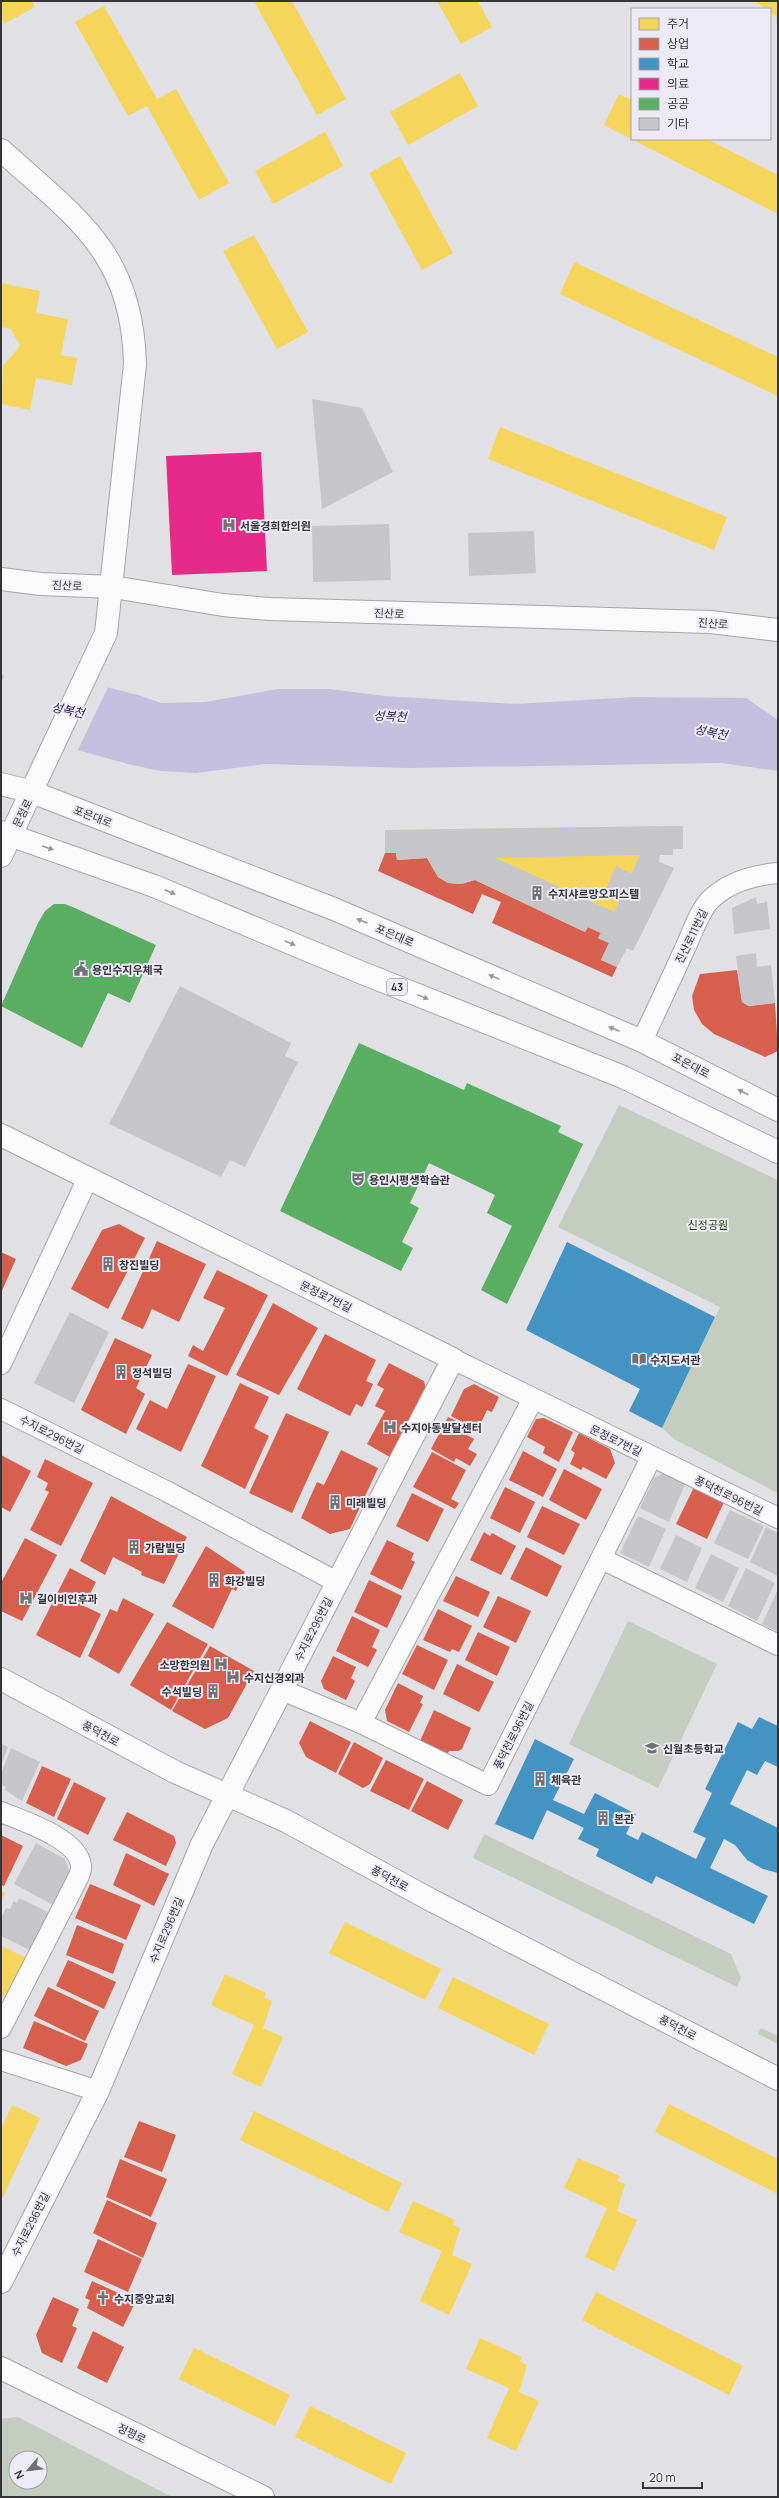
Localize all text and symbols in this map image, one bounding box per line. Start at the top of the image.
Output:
legend [631,8,771,140]
text: 주거 [667,15,689,32]
text: 상업 [667,35,689,52]
text: 학교 [667,55,689,72]
text: 의료 [667,75,689,92]
text: 공공 [667,95,689,112]
text: 기타 [667,115,689,132]
hospital icon: 서울경희한의원 [221,517,237,533]
place label: 서울경희한의원 [240,518,311,533]
street label: 진산로 [52,577,82,593]
street label: 진산로 [374,605,404,621]
street label: 진산로 [697,614,729,632]
water label: 성복천 [50,698,88,722]
water label: 성복천 [373,707,409,725]
water label: 성복천 [693,720,731,744]
street label: 문정로 [9,796,35,830]
street label: 포은대로 [71,802,115,830]
one-way arrow [42,846,54,852]
building icon: 수지샤르망오피스텔 [529,885,545,901]
place label: 수지샤르망오피스텔 [548,886,639,901]
one-way arrow [164,889,176,896]
street label: 진산로11번길 [671,906,711,966]
one-way arrow [357,918,368,924]
street label: 포은대로 [373,920,417,950]
one-way arrow [284,940,296,946]
public building icon: 용인수지우체국 [73,961,89,977]
place label: 용인수지우체국 [92,962,163,977]
one-way arrow [488,974,500,980]
road number: 43 [387,979,407,995]
one-way arrow [418,995,430,1001]
one-way arrow [608,1025,620,1032]
street label: 포은대로 [670,1049,712,1081]
one-way arrow [737,1089,749,1095]
theatre icon: 용인시평생학습관 [350,1171,366,1187]
place label: 용인시평생학습관 [369,1172,450,1187]
park label: 신정공원 [688,1217,728,1232]
building icon: 창진빌딩 [100,1256,116,1272]
place label: 창진빌딩 [119,1257,159,1272]
street label: 문정로7번길 [297,1277,355,1315]
library icon: 수지도서관 [631,1351,647,1367]
place label: 수지도서관 [650,1352,701,1367]
building icon: 정석빌딩 [113,1364,129,1380]
place label: 정석빌딩 [132,1365,172,1380]
street label: 수지로296번길 [17,1411,87,1457]
hospital icon: 수지아동발달센터 [382,1419,398,1435]
place label: 수지아동발달센터 [401,1420,482,1435]
street label: 문정로7번길 [587,1421,645,1459]
street label: 풍덕천로96번길 [692,1472,766,1518]
building icon: 미래빌딩 [327,1494,343,1510]
place label: 미래빌딩 [346,1495,386,1510]
building icon: 가람빌딩 [126,1539,142,1555]
place label: 가람빌딩 [145,1540,185,1555]
building icon: 화강빌딩 [206,1572,222,1588]
place label: 화강빌딩 [225,1573,265,1588]
hospital icon: 길이비인후과 [18,1590,34,1606]
place label: 길이비인후과 [37,1591,98,1606]
street label: 수지로296번길 [290,1594,336,1664]
hospital icon: 소망한의원 [213,1656,229,1672]
place label: 소망한의원 [159,1657,210,1672]
hospital icon: 수지신경외과 [225,1669,241,1685]
place label: 수지신경외과 [244,1670,305,1685]
building icon: 수석빌딩 [205,1683,221,1699]
place label: 수석빌딩 [162,1684,202,1699]
street label: 풍덕천로96번길 [489,1698,537,1772]
street label: 풍덕천로 [80,1717,122,1749]
school or university icon: 신월초등학교 [644,1740,660,1756]
place label: 신월초등학교 [663,1741,724,1756]
building icon: 체육관 [532,1771,548,1787]
place label: 체육관 [551,1772,581,1787]
building icon: 본관 [595,1810,611,1826]
place label: 본관 [614,1811,634,1826]
street label: 풍덕천로 [369,1862,411,1894]
street label: 수지로296번길 [145,1895,187,1965]
street label: 풍덕천로 [657,2011,699,2043]
street label: 수지로296번길 [7,2189,53,2259]
church icon: 수지중앙교회 [95,2290,111,2306]
place label: 수지중앙교회 [114,2291,175,2306]
street label: 정평로 [115,2420,149,2446]
north arrow [8,2450,48,2490]
scale bar [643,2464,702,2490]
text: N [10,2468,27,2482]
text: 20 m [649,2469,676,2486]

